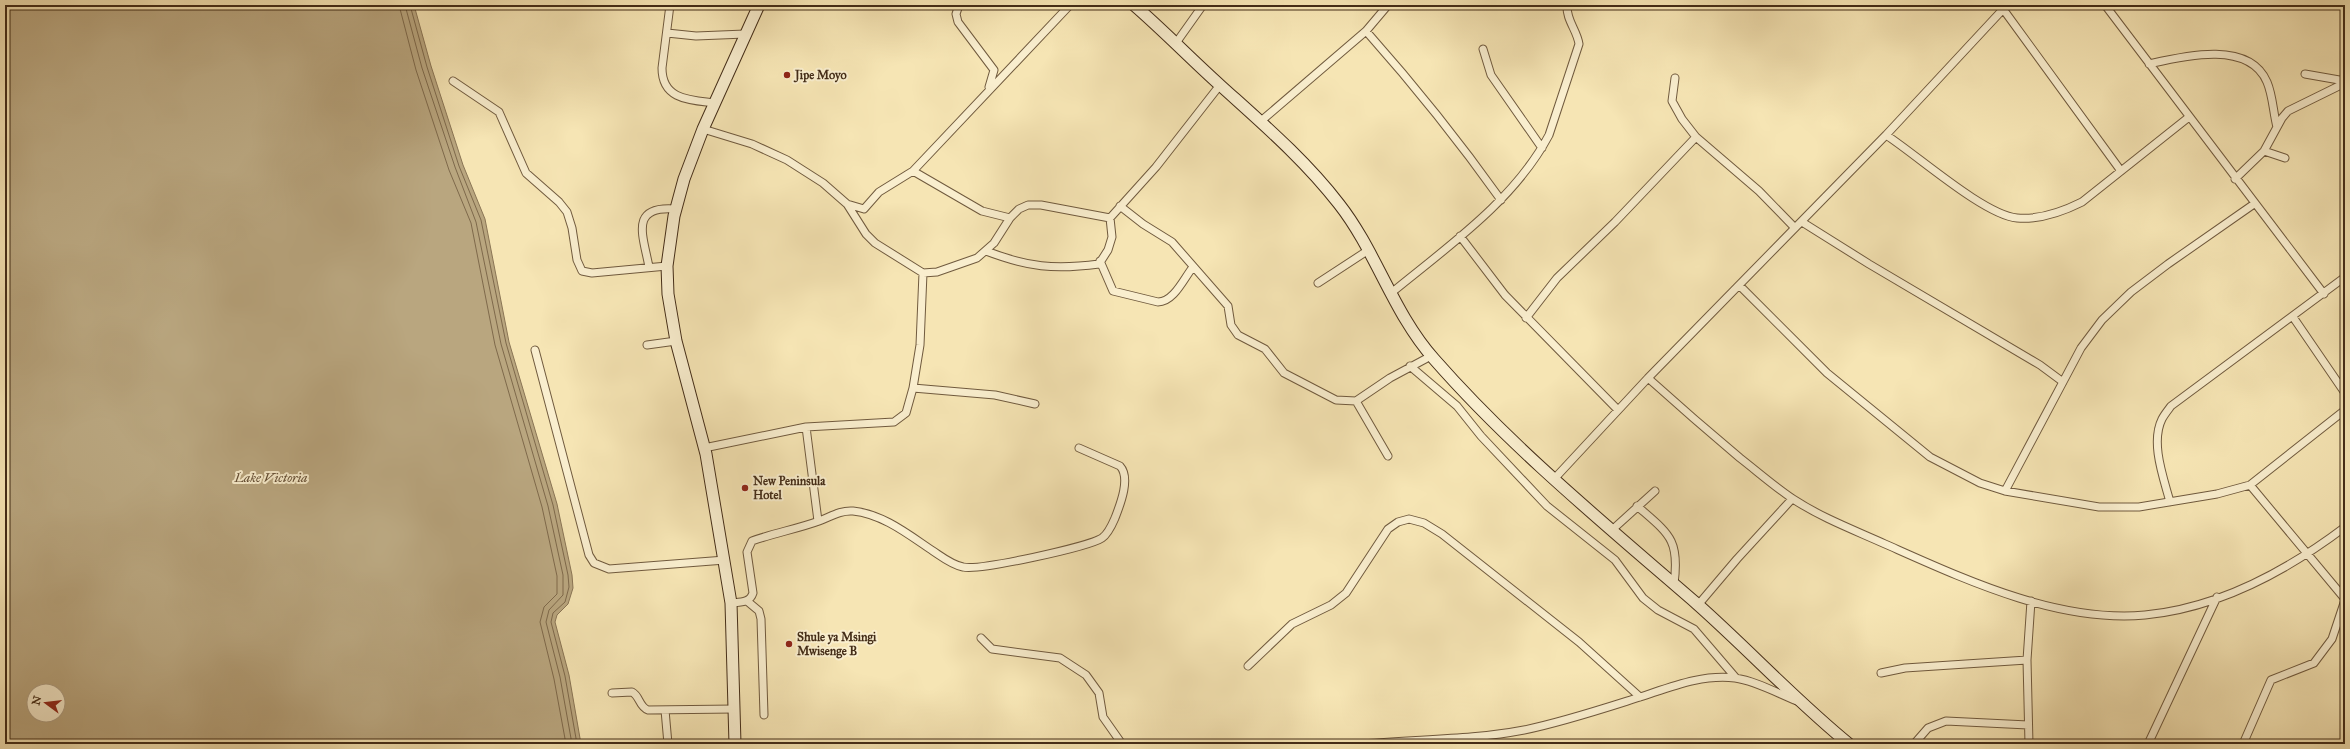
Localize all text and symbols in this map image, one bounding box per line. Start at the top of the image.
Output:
place label: Jipe Moyo [793,68,847,83]
marker: Jipe Moyo [782,70,792,80]
water label: Lake Victoria [234,470,308,486]
place label: New Peninsula Hotel [753,474,826,502]
marker: New Peninsula Hotel [740,483,750,493]
place label: Shule ya Msingi Mwisenge B [797,630,877,659]
marker: Shule ya Msingi Mwisenge B [784,639,794,649]
north arrow [26,683,66,723]
text: N [29,694,44,707]

